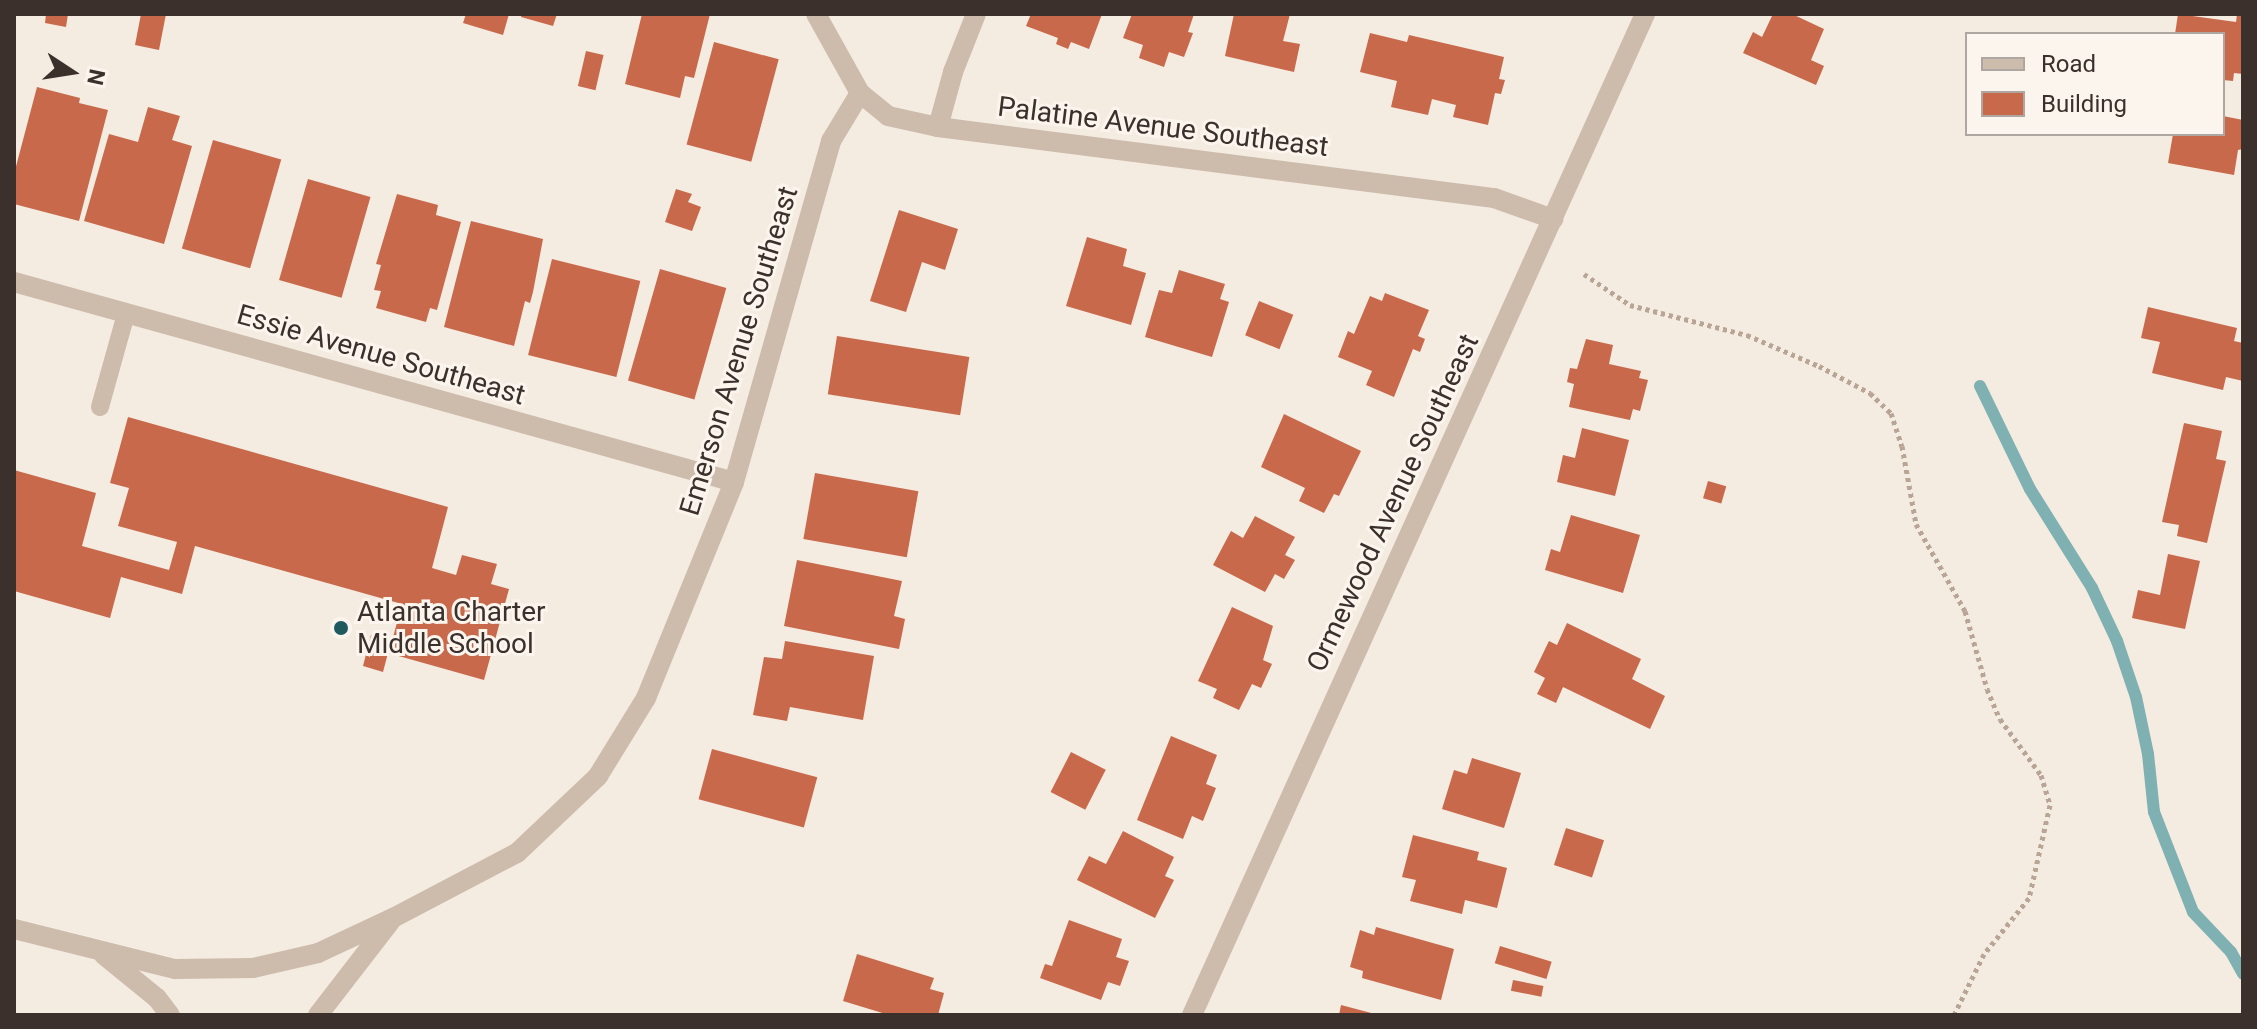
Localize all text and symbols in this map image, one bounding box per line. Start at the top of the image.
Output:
north arrow [32,32,112,112]
legend [1965,32,2225,136]
text: Road [2041,50,2096,78]
text: N [82,67,110,87]
street label: Palatine Avenue Southeast [996,90,1330,164]
text: Building [2041,90,2127,118]
street label: Emerson Avenue Southeast [673,182,805,520]
street label: Essie Avenue Southeast [233,298,529,412]
street label: Ormewood Avenue Southeast [1300,329,1486,677]
place label: Atlanta Charter Middle School [357,595,546,661]
marker: Atlanta Charter Middle School [332,619,350,637]

